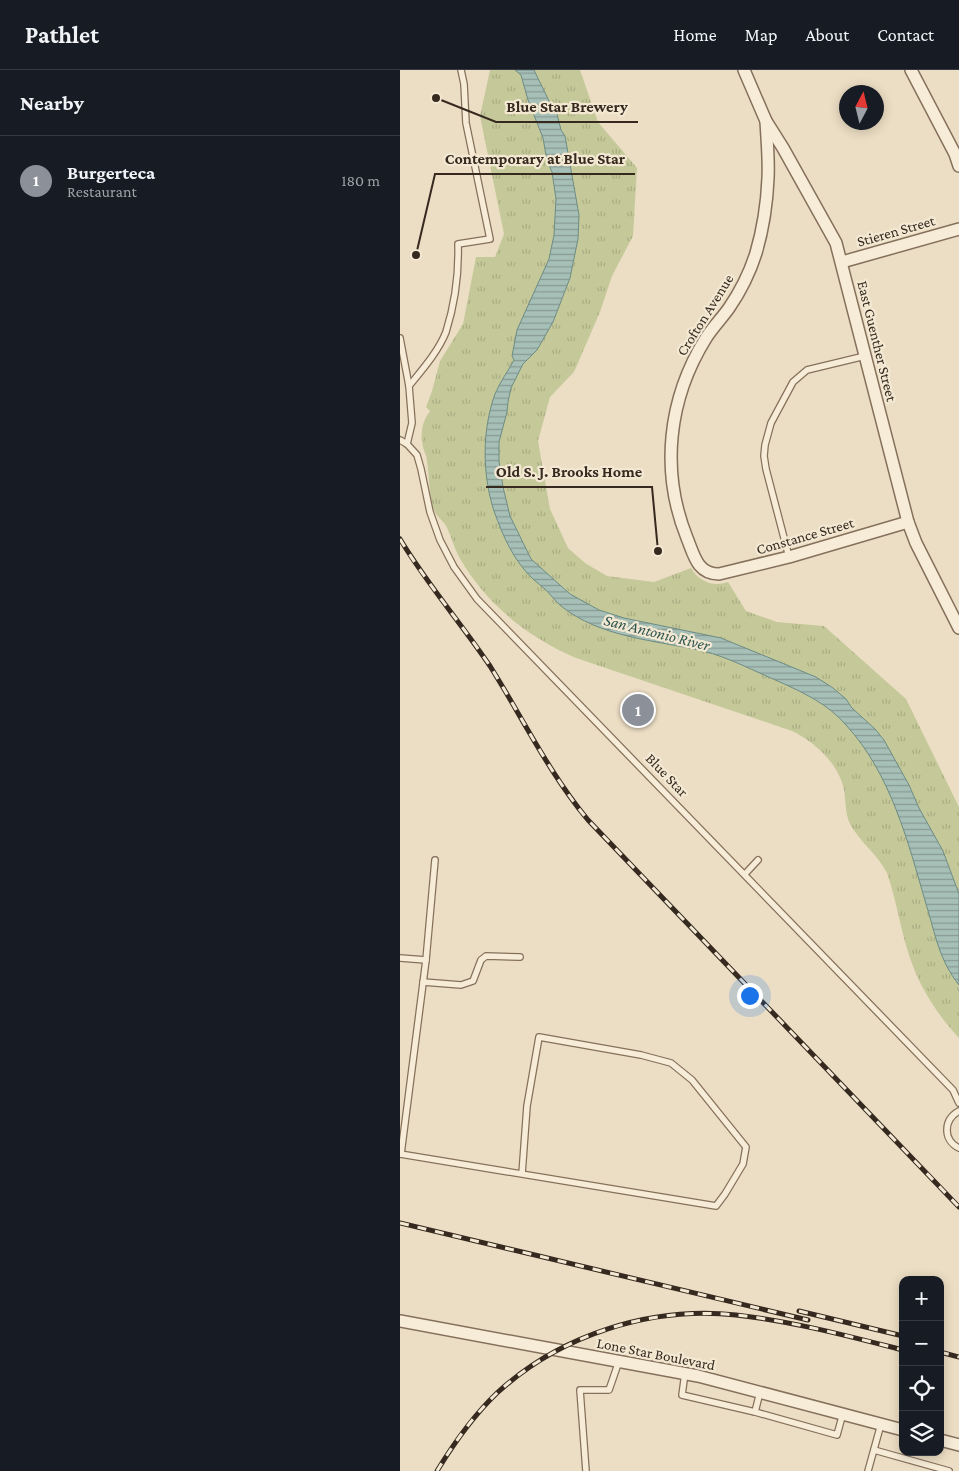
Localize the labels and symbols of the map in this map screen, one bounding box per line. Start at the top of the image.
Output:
north arrow [839,85,884,130]
callout: Blue Star Brewery [496,91,638,122]
text: Blue Star Brewery [506,98,628,115]
callout: Contemporary at Blue Star [435,143,635,174]
text: Contemporary at Blue Star [445,150,626,167]
street label: Stieren Street [855,212,938,250]
street label: Crofton Avenue [674,271,737,359]
street label: East Guenther Street [854,279,900,404]
callout: Old S. J. Brooks Home [486,456,652,487]
text: Old S. J. Brooks Home [496,463,643,480]
street label: Constance Street [754,514,857,558]
water label: San Antonio River [602,611,712,654]
pin: 1 [622,691,654,729]
street label: Blue Star [643,750,692,800]
your location [737,983,763,1009]
street label: Lone Star Boulevard [595,1335,717,1373]

